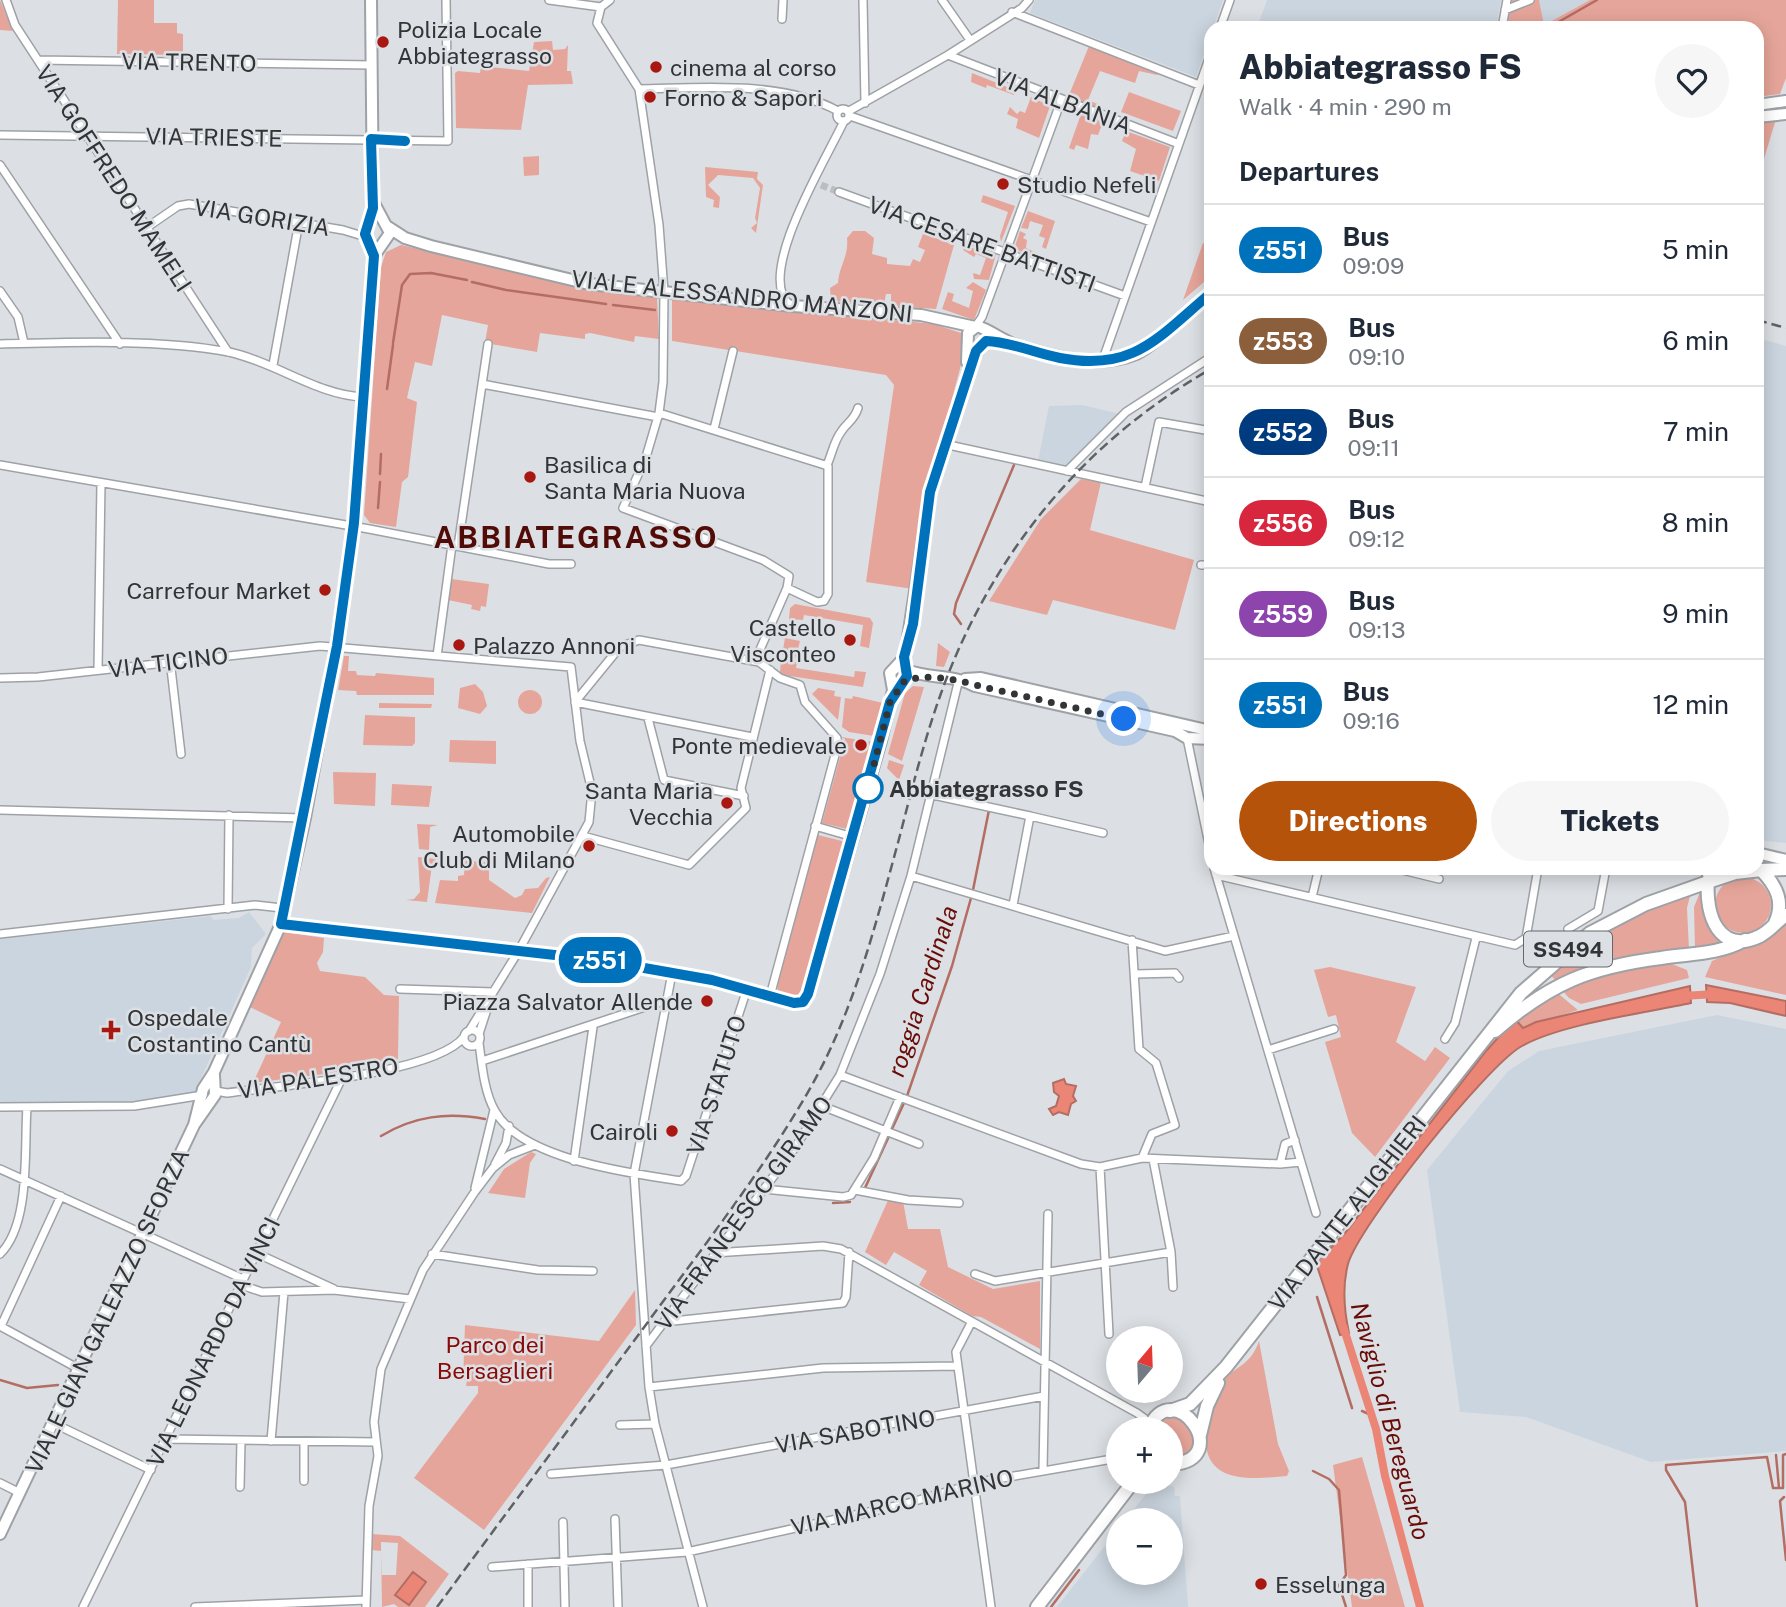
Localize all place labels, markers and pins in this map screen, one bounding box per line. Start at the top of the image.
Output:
place label: Polizia Locale Abbiategrasso [397,16,552,69]
marker: Polizia Locale Abbiategrasso [375,34,391,50]
place label: cinema al corso [670,54,837,81]
marker: cinema al corso [648,59,664,75]
place label: Forno & Sapori [664,84,822,111]
marker: Forno & Sapori [642,89,658,105]
place label: Studio Nefeli [1017,171,1156,198]
marker: Studio Nefeli [995,176,1011,192]
place label: Basilica di Santa Maria Nuova [544,451,746,504]
marker: Basilica di Santa Maria Nuova [522,469,538,485]
place label: Carrefour Market [126,577,311,604]
marker: Carrefour Market [317,582,333,598]
place label: Castello Visconteo [730,614,836,667]
place label: Palazzo Annoni [473,632,635,659]
marker: Castello Visconteo [842,632,858,648]
marker: Palazzo Annoni [451,637,467,653]
place label: Ponte medievale [671,732,847,759]
marker: Ponte medievale [853,737,869,753]
marker: Abbiategrasso FS [853,773,883,803]
place label: Abbiategrasso FS [889,775,1084,802]
place label: Santa Maria Vecchia [585,777,713,830]
marker: Santa Maria Vecchia [719,795,735,811]
place label: Automobile Club di Milano [423,820,575,873]
marker: Automobile Club di Milano [581,838,597,854]
place label: Piazza Salvator Allende [442,988,693,1015]
marker: Piazza Salvator Allende [699,993,715,1009]
place label: Ospedale Costantino Cantù [127,1004,311,1057]
marker: Ospedale Costantino Cantù [101,1020,121,1040]
place label: Cairoli [589,1118,658,1145]
marker: Cairoli [664,1123,680,1139]
place label: Esselunga [1275,1571,1385,1598]
marker: Esselunga [1253,1576,1269,1592]

